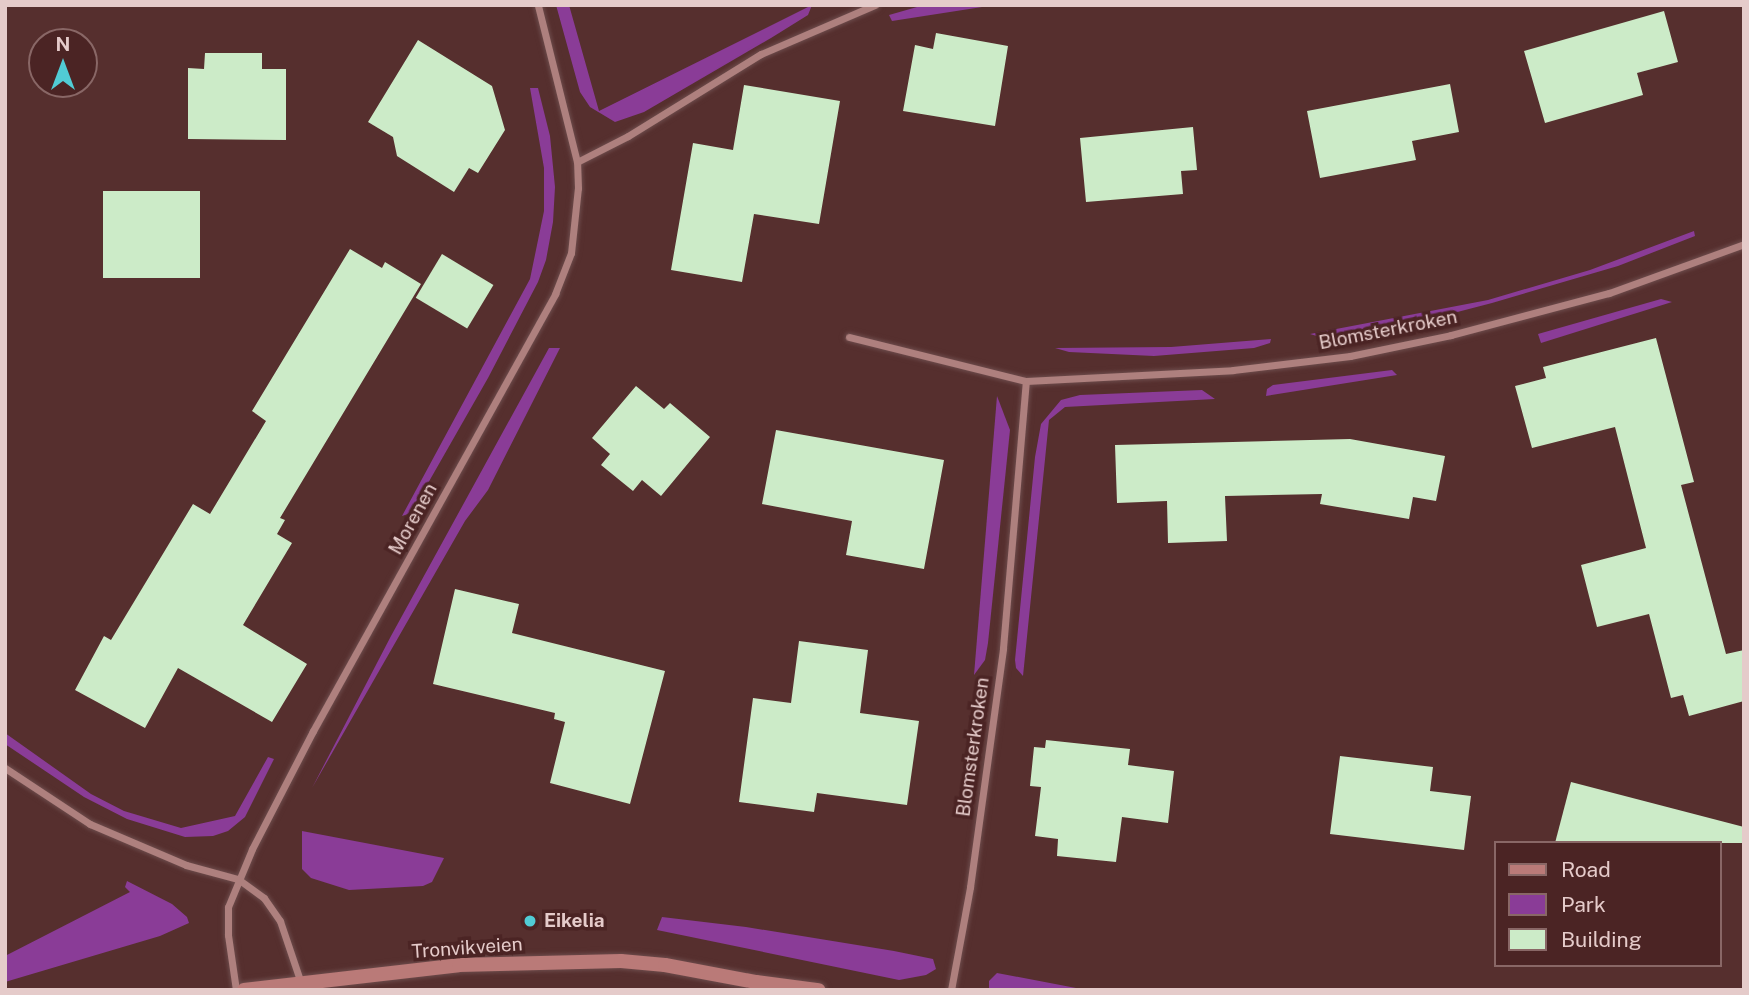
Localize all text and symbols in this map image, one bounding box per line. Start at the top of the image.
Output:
north arrow [28,28,98,98]
text: N [56,33,70,55]
street label: Blomsterkroken [1317,305,1459,355]
street label: Morenen [384,479,442,559]
street label: Blomsterkroken [952,676,994,818]
legend [1494,841,1721,967]
text: Road [1561,857,1611,882]
text: Park [1561,892,1606,917]
place label: Eikelia [544,910,605,932]
marker: Eikelia [522,913,538,929]
text: Building [1561,927,1642,952]
street label: Tronvikveien [411,933,523,963]

